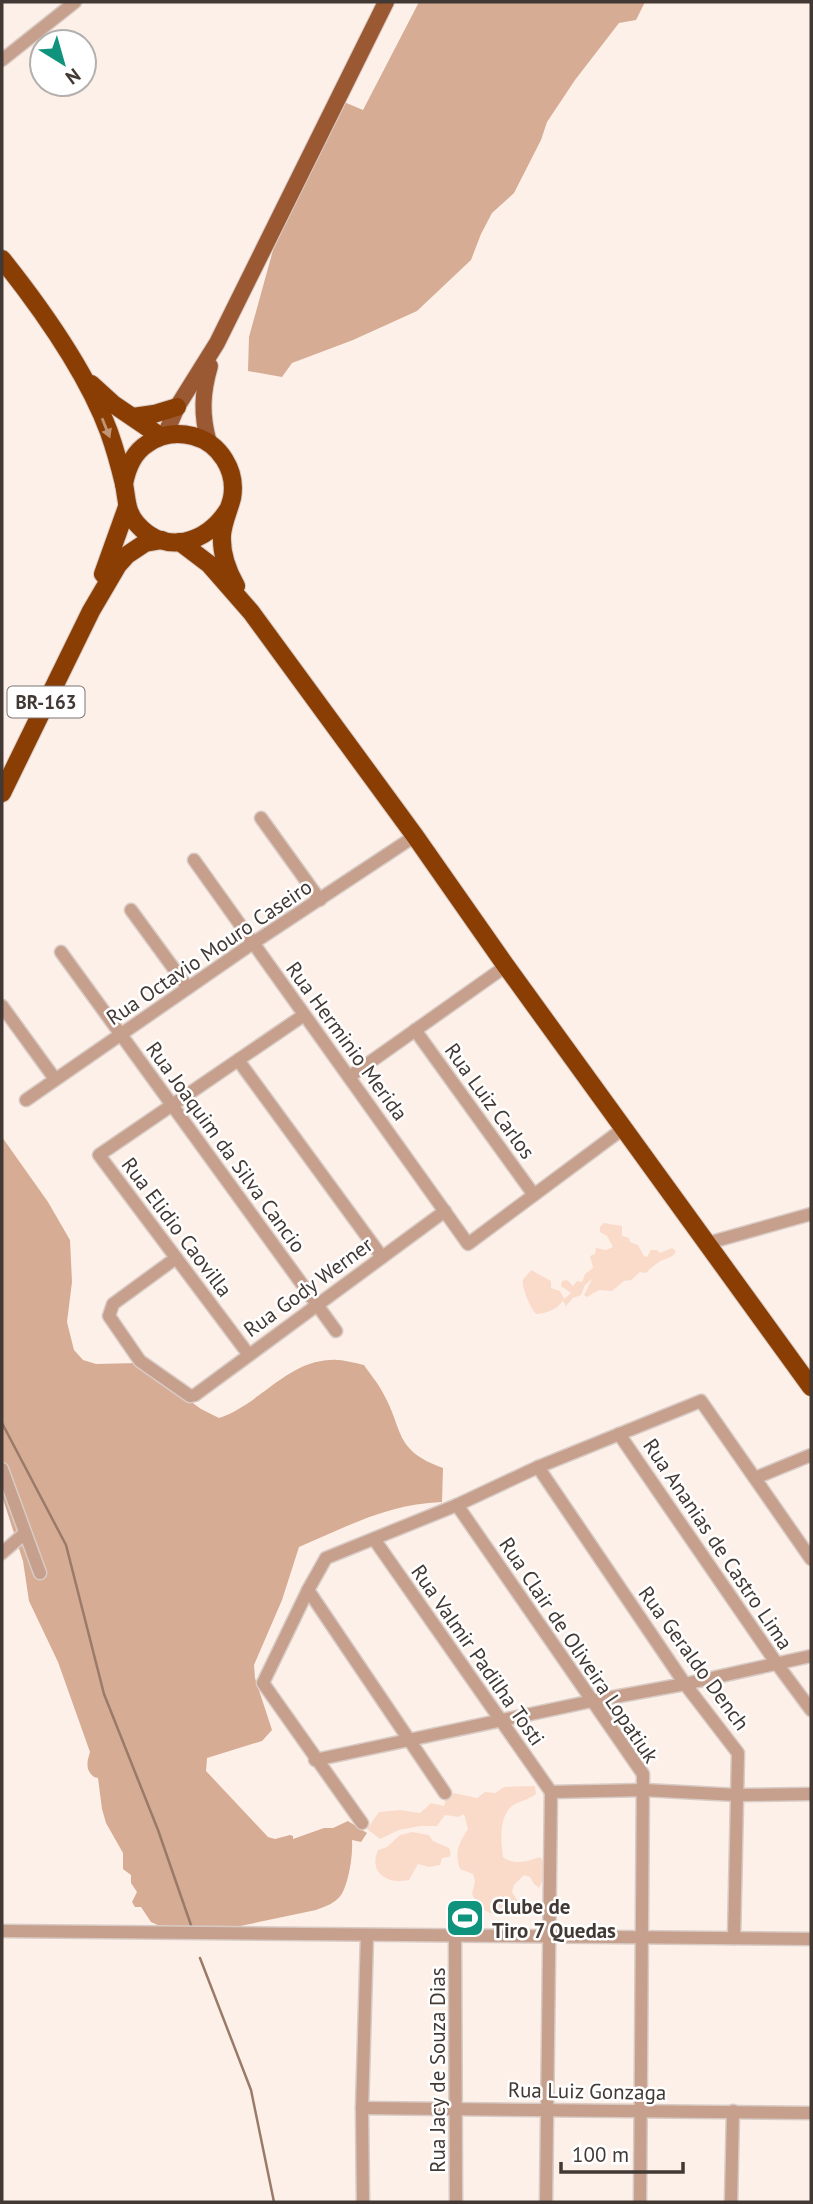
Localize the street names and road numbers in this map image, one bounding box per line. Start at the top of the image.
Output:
road number: BR-163 [7,687,84,718]
street label: Rua Octavio Mouro Caseiro [101,873,317,1031]
street label: Rua Herminio Merida [280,956,414,1126]
street label: Rua Joaquim da Silva Cancio [140,1036,312,1258]
street label: Rua Luiz Carlos [439,1038,541,1164]
street label: Rua Elidio Caovilla [116,1152,238,1302]
street label: Rua Gody Werner [238,1231,378,1343]
street label: Rua Ananias de Castro Lima [637,1433,799,1655]
street label: Rua Clair de Oliveira Lopatiuk [493,1532,665,1768]
street label: Rua Valmir Padilha Tosti [405,1559,551,1751]
street label: Rua Geraldo Dench [633,1581,755,1735]
street label: Rua Jacy de Souza Dias [424,1967,451,2173]
street label: Rua Luiz Gonzaga [508,2076,666,2106]

